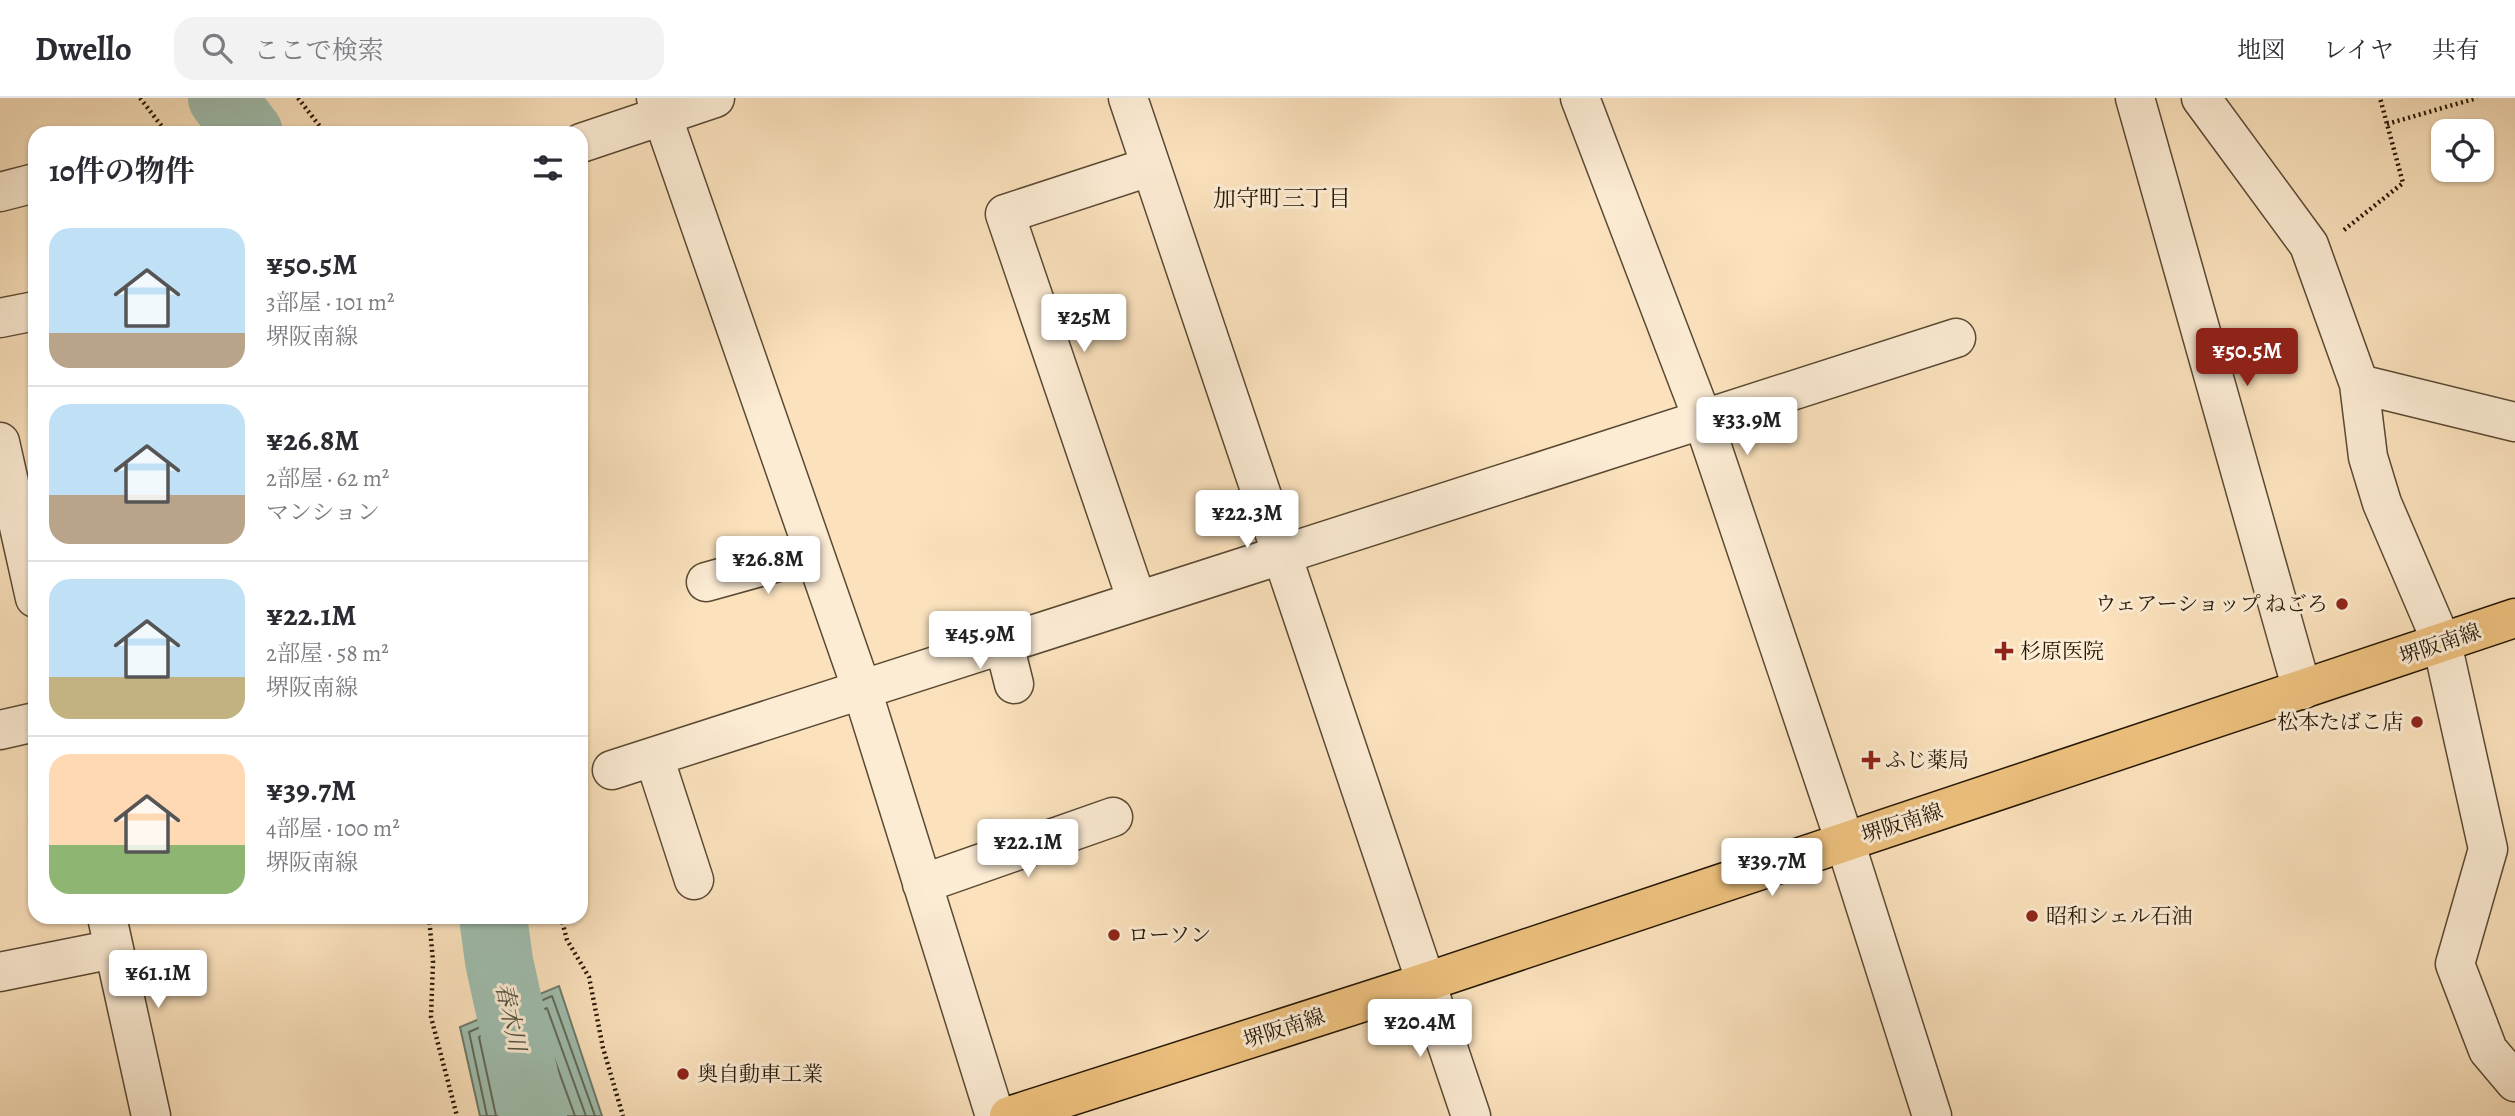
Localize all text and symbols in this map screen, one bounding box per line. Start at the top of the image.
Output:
search box [174,17,664,80]
text: Dwello [35,26,132,71]
icon: search [198,29,236,67]
text: ここで検索 [254,33,384,68]
text: 地図 [2237,34,2285,66]
text: レイヤ [2323,34,2394,66]
text: 共有 [2432,34,2480,66]
map controls [2431,119,2494,182]
button: locate [2431,119,2494,182]
icon: filters [529,149,567,187]
text: 10件の物件 [49,151,195,191]
district label: 加守町三丁目 [1213,183,1351,214]
text: ¥50.5M [266,244,357,284]
icon: home [105,256,189,340]
text: 3部屋 · 101 m² [266,287,394,318]
pin: ¥25M [1043,294,1125,354]
text: ¥25M [1057,301,1111,332]
text: 堺阪南線 [266,321,358,352]
pin: ¥50.5M [2190,328,2304,388]
text: ¥50.5M [2212,335,2282,366]
pin: ¥33.9M [1690,398,1804,457]
text: ¥33.9M [1712,404,1782,435]
text: ¥26.8M [266,420,360,460]
icon: home [105,432,189,516]
text: 2部屋 · 62 m² [266,463,389,494]
pin: ¥22.3M [1190,490,1304,550]
text: マンション [266,497,380,528]
text: ¥22.3M [1212,497,1282,528]
pin: ¥26.8M [711,536,825,596]
text: ¥26.8M [732,543,804,574]
place label: ウェアーショップ ねごろ [2095,590,2328,618]
text: ¥22.1M [266,595,356,635]
marker: ウェアーショップ ねごろ [2334,596,2350,612]
icon: home [105,607,189,691]
pin: ¥45.9M [923,612,1037,671]
street label: 堺阪南線 [2396,617,2484,671]
text: ¥45.9M [945,618,1015,649]
place label: 杉原医院 [2020,637,2104,665]
text: 2部屋 · 58 m² [266,638,389,669]
marker: 杉原医院 [1994,641,2014,661]
text: 堺阪南線 [266,672,358,703]
place label: 松本たばこ店 [2277,708,2403,736]
marker: 松本たばこ店 [2409,714,2425,730]
place label: ふじ薬局 [1885,746,1969,774]
marker: ふじ薬局 [1863,752,1879,768]
text: ¥39.7M [266,770,356,810]
icon: home [105,782,189,866]
street label: 堺阪南線 [1858,797,1946,849]
text: 4部屋 · 100 m² [266,813,400,844]
pin: ¥22.1M [971,820,1085,879]
text: ¥22.1M [993,826,1063,857]
pin: ¥39.7M [1715,838,1829,898]
text: ¥39.7M [1737,845,1807,876]
text: 堺阪南線 [266,847,358,878]
place label: 昭和シェル石油 [2046,902,2193,930]
marker: 昭和シェル石油 [2024,908,2040,924]
place label: ローソン [1128,921,1211,949]
marker: ローソン [1106,927,1122,943]
pin: ¥61.1M [101,950,215,1010]
text: ¥61.1M [125,957,191,988]
water label: 春木川 [488,980,533,1057]
pin: ¥20.4M [1363,1000,1477,1059]
street label: 堺阪南線 [1240,1002,1328,1054]
text: ¥20.4M [1384,1006,1456,1037]
place label: 奥自動車工業 [697,1060,823,1088]
marker: 奥自動車工業 [675,1066,691,1082]

